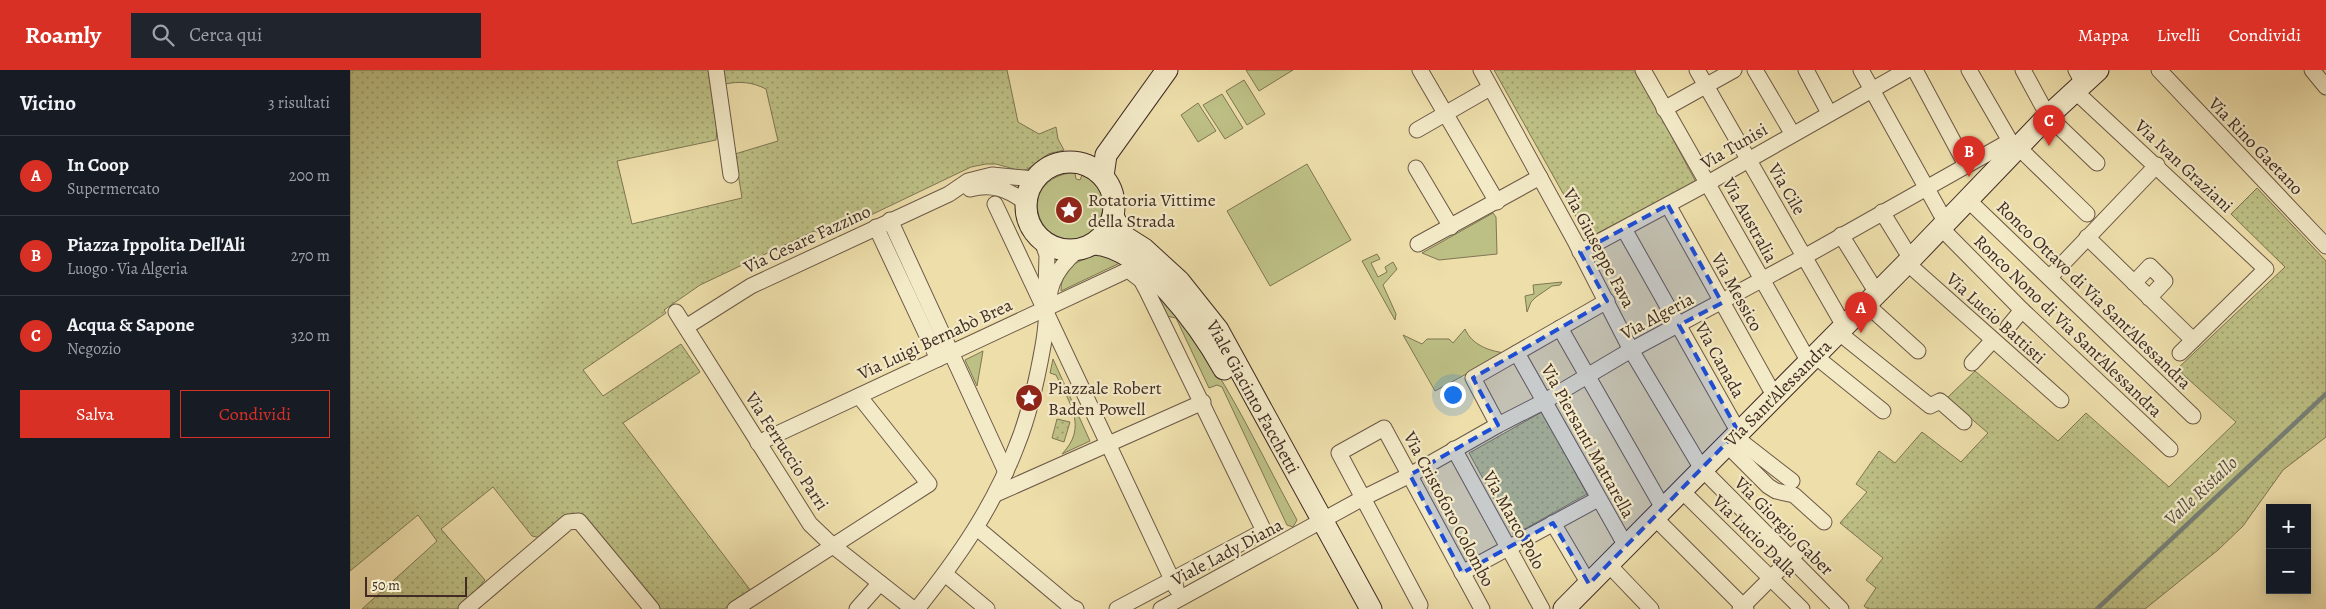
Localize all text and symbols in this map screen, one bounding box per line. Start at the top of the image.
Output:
search box [131,13,481,58]
text: Roamly [25,19,101,51]
icon: search [149,21,177,49]
text: Cerca qui [189,22,262,48]
text: Mappa [2078,23,2129,47]
text: Livelli [2157,23,2201,47]
text: Condividi [2229,23,2301,47]
text: Vicino [20,89,76,117]
street label: Via Rino Gaetano [2203,91,2309,200]
text: 3 risultati [268,92,330,114]
pin: C [2033,105,2065,146]
street label: Via Ivan Graziani [2129,114,2238,218]
street label: Via Tunisi [1695,117,1772,175]
pin: B [1953,136,1985,177]
text: In Coop [67,152,129,178]
street label: Via Cile [1762,158,1811,219]
text: A [31,165,41,187]
text: 200 m [289,165,330,187]
street label: Via Australia [1716,173,1783,267]
text: Supermercato [67,178,160,200]
street label: Via Giuseppe Fava [1557,183,1641,313]
place label: Rotatoria Vittime della Strada [1088,188,1216,233]
place icon: Rotatoria Vittime della Strada [1054,195,1084,225]
street label: Ronco Ottavo di Via Sant'Alessandra [1991,195,2197,395]
street label: Via Cesare Fazzino [739,199,874,279]
street label: Ronco Nono di Via Sant'Alessandra [1968,229,2168,423]
text: Piazza Ippolita Dell'Ali [67,232,245,258]
text: B [31,245,41,267]
text: 270 m [291,245,330,267]
street label: Via Messico [1705,248,1768,336]
text: Luogo · Via Algeria [67,258,188,280]
street label: Via Lucio Battisti [1941,266,2051,369]
street label: Via Algeria [1615,287,1698,346]
street label: Via Luigi Bernabò Brea [853,292,1017,386]
pin: A [1845,292,1877,333]
text: Acqua & Sapone [67,312,195,338]
street label: Viale Giacinto Facchetti [1200,315,1305,478]
street label: Via Canada [1689,317,1751,403]
text: C [31,325,41,347]
text: 320 m [291,325,330,347]
street label: Via Sant'Alessandra [1719,334,1837,452]
text: Negozio [67,338,121,360]
street label: Via Piersanti Mattarella [1535,359,1641,523]
place label: Piazzale Robert Baden Powell [1048,376,1162,421]
your location [1440,382,1466,408]
place icon: Piazzale Robert Baden Powell [1014,383,1044,413]
street label: Via Ferruccio Parri [739,386,834,515]
button: Salva [20,390,170,438]
button: Condividi [180,390,330,438]
street label: Via Cristoforo Colombo [1397,426,1500,591]
water label: Valle Ristallo [2159,450,2244,532]
street label: Via Marco Polo [1477,466,1551,573]
street label: Via Giorgio Gaber [1729,471,1839,581]
street label: Via Lucio Dalla [1707,489,1803,583]
map controls [2266,504,2311,594]
button: + [2266,504,2311,549]
street label: Viale Lady Diana [1166,512,1287,592]
button: − [2266,549,2311,594]
scale bar [365,574,468,597]
text: 50 m [372,576,400,595]

